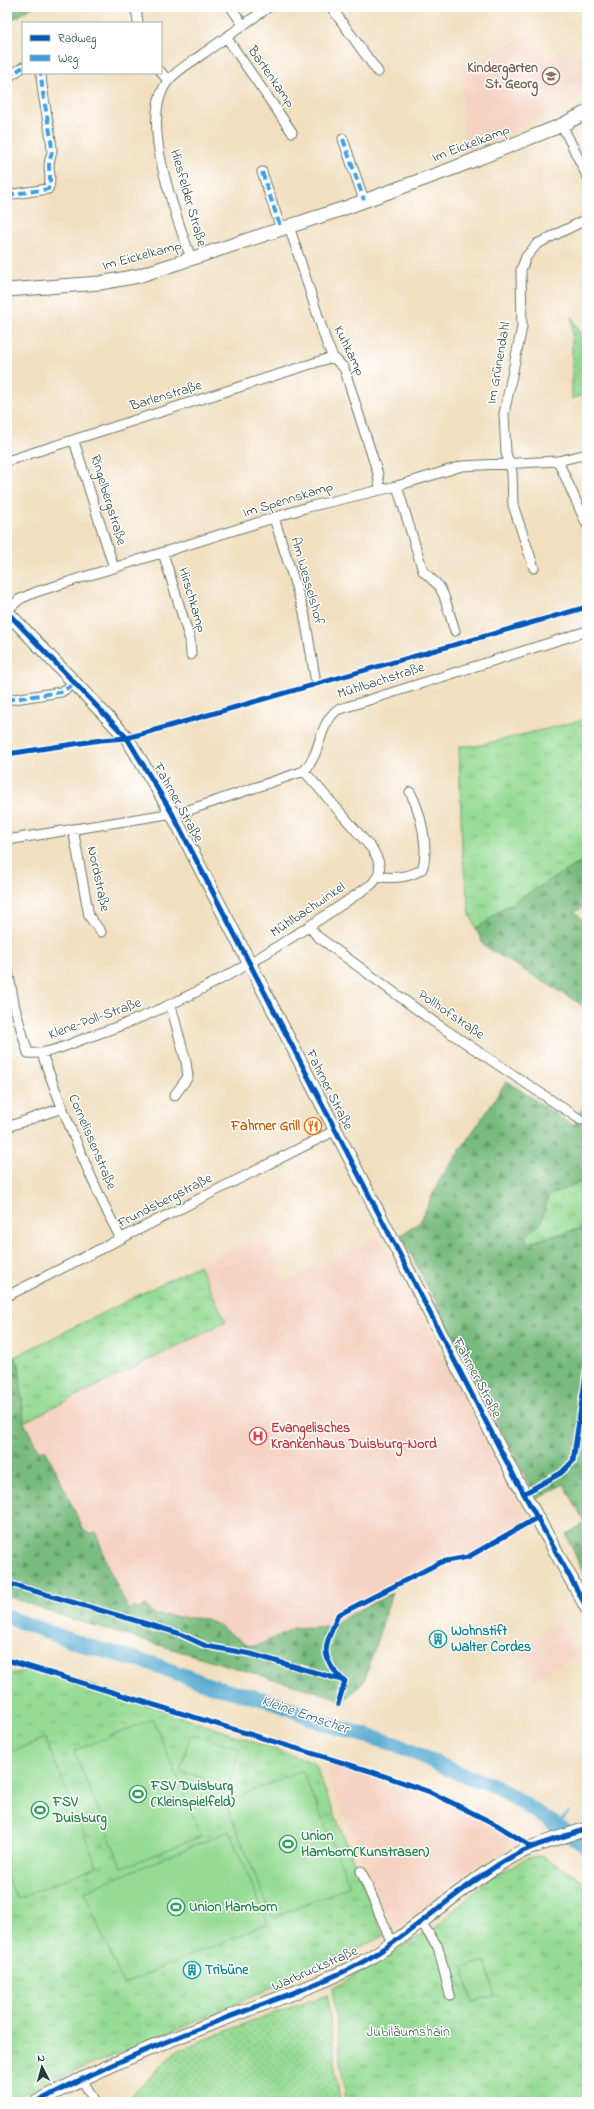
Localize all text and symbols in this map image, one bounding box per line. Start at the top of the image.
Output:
legend [22,22,162,74]
text: Radweg [58,30,97,49]
street label: Bartenkamp [241,41,300,113]
text: Weg [58,50,78,69]
place label: Kindergarten St. Georg [467,58,539,97]
school or university icon: Kindergarten St. Georg [541,66,561,86]
street label: Im Eickelkamp [429,119,513,168]
street label: Hiesfelder Straße [164,147,212,250]
street label: Im Eickelkamp [100,235,185,277]
street label: Im Grünendahl [481,320,517,406]
street label: Kuhkamp [328,322,370,380]
street label: Barlenstraße [127,375,205,417]
street label: Ringelbergstraße [83,452,132,549]
street label: Im Spennskamp [240,476,336,524]
street label: Am Wesselshof [284,535,330,628]
street label: Hirschkamp [172,565,212,636]
street label: Mühlbachstraße [335,657,428,705]
street label: Fahrner Straße [147,759,209,847]
street label: Nordstraße [81,844,115,914]
street label: Mühlbachwinkel [266,877,350,943]
street label: Pollhofstraße [413,985,489,1046]
street label: Klene-Poll-Straße [46,992,145,1045]
street label: Fahrner Straße [299,1045,359,1135]
street label: Cornelissenstraße [62,1091,122,1194]
place label: Fahrner Grill [230,1116,301,1137]
restaurant icon: Fahrner Grill [303,1116,323,1136]
street label: Frundsbergstraße [113,1168,217,1235]
street label: Fahrner Straße [447,1333,507,1422]
place label: Evangelisches Krankenhaus Duisburg-Nord [271,1418,437,1457]
hospital icon: Evangelisches Krankenhaus Duisburg-Nord [248,1426,268,1446]
place label: Wohnstift Walter Cordes [451,1621,531,1658]
building icon: Wohnstift Walter Cordes [428,1629,448,1649]
water label: Kleine Emscher [259,1690,354,1741]
place label: FSV Duisburg (Kleinspielfeld) [150,1776,236,1813]
sports icon: FSV Duisburg (Kleinspielfeld) [128,1784,148,1804]
place label: FSV Duisburg [52,1792,108,1831]
sports icon: FSV Duisburg [30,1800,50,1820]
place label: Union Hamborn(Kunstrasen) [301,1826,430,1863]
sports icon: Union Hamborn(Kunstrasen) [278,1834,298,1854]
sports icon: Union Hamborn [166,1897,186,1917]
place label: Union Hamborn [189,1897,278,1918]
street label: Warbruckstraße [269,1940,362,1997]
building icon: Tribüne [182,1960,202,1980]
place label: Tribüne [205,1960,249,1981]
park label: Jubiläumshain [366,2022,450,2043]
north arrow [22,2047,62,2087]
text: N [37,2050,46,2066]

